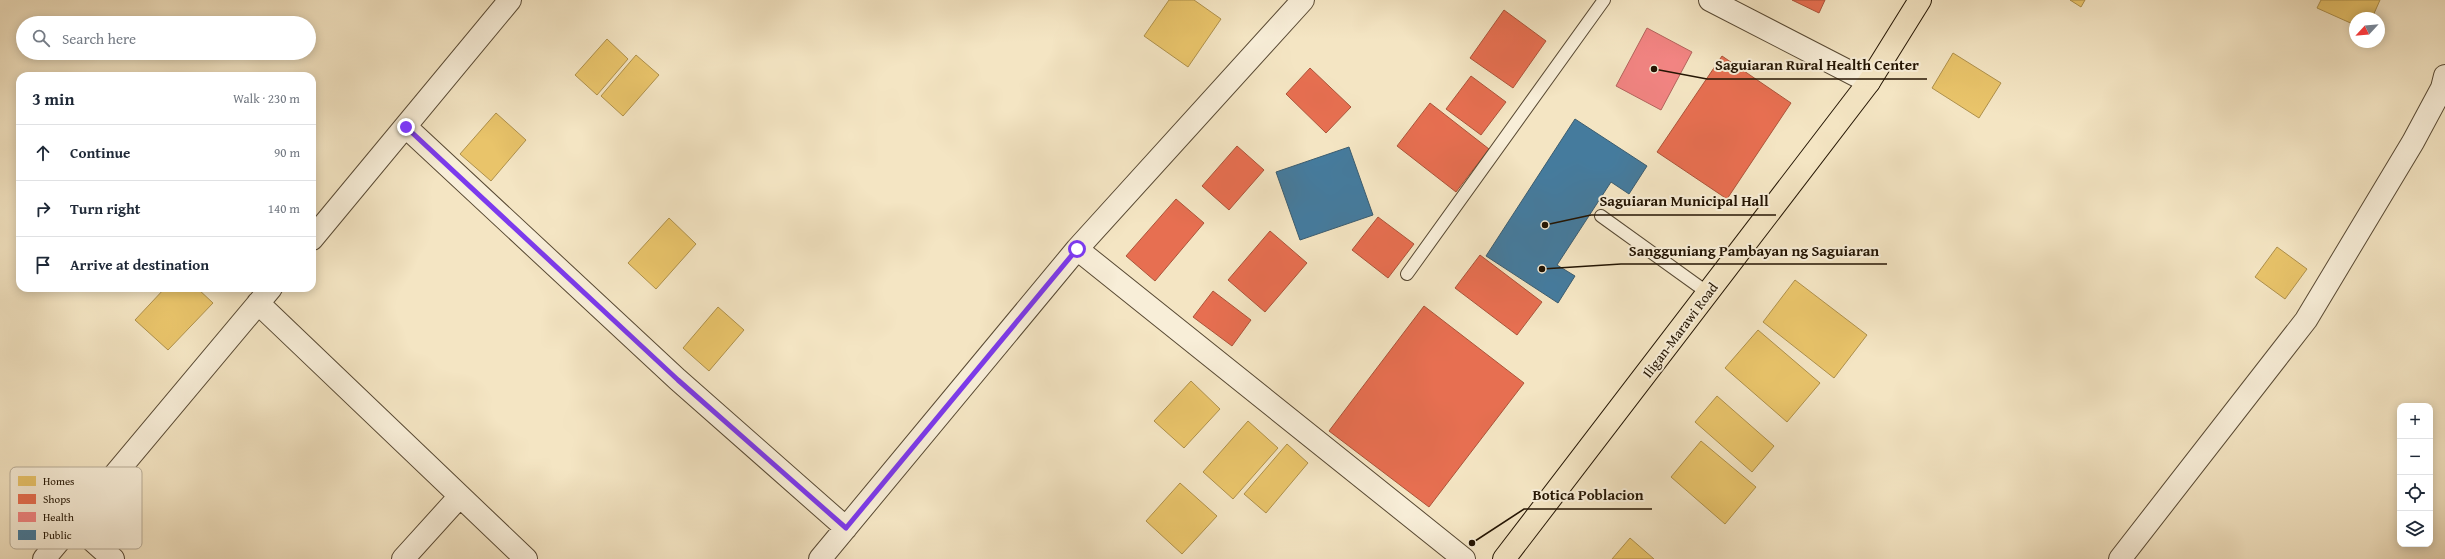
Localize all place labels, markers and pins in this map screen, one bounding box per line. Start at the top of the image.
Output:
callout: Saguiaran Rural Health Center [1707,52,1927,79]
callout: Saguiaran Municipal Hall [1591,188,1776,215]
callout: Sangguniang Pambayan ng Saguiaran [1621,237,1887,264]
callout: Botica Poblacion [1524,482,1652,509]

